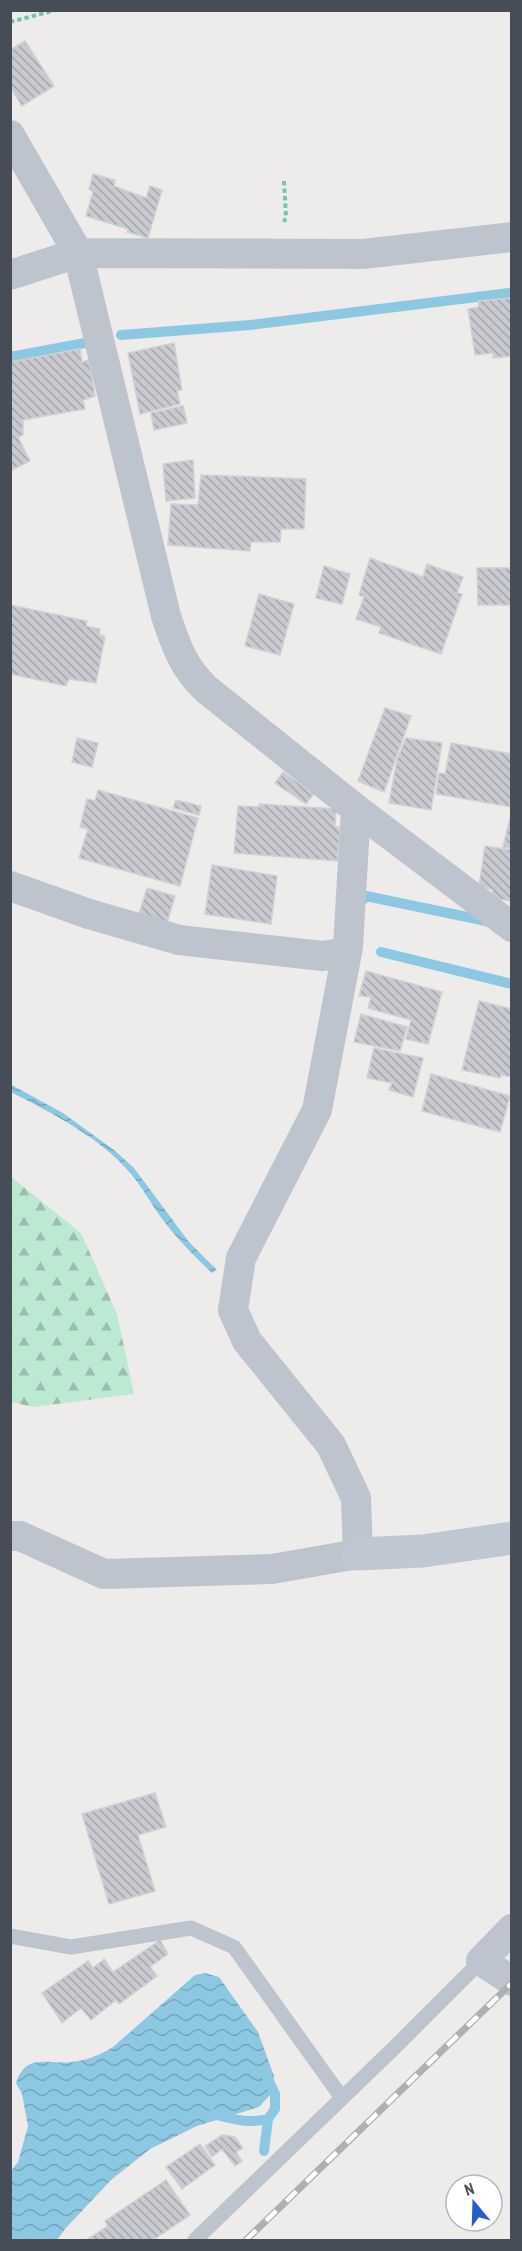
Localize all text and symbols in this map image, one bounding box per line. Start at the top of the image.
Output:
north arrow [444,2173,504,2233]
text: N [462,2178,476,2200]

